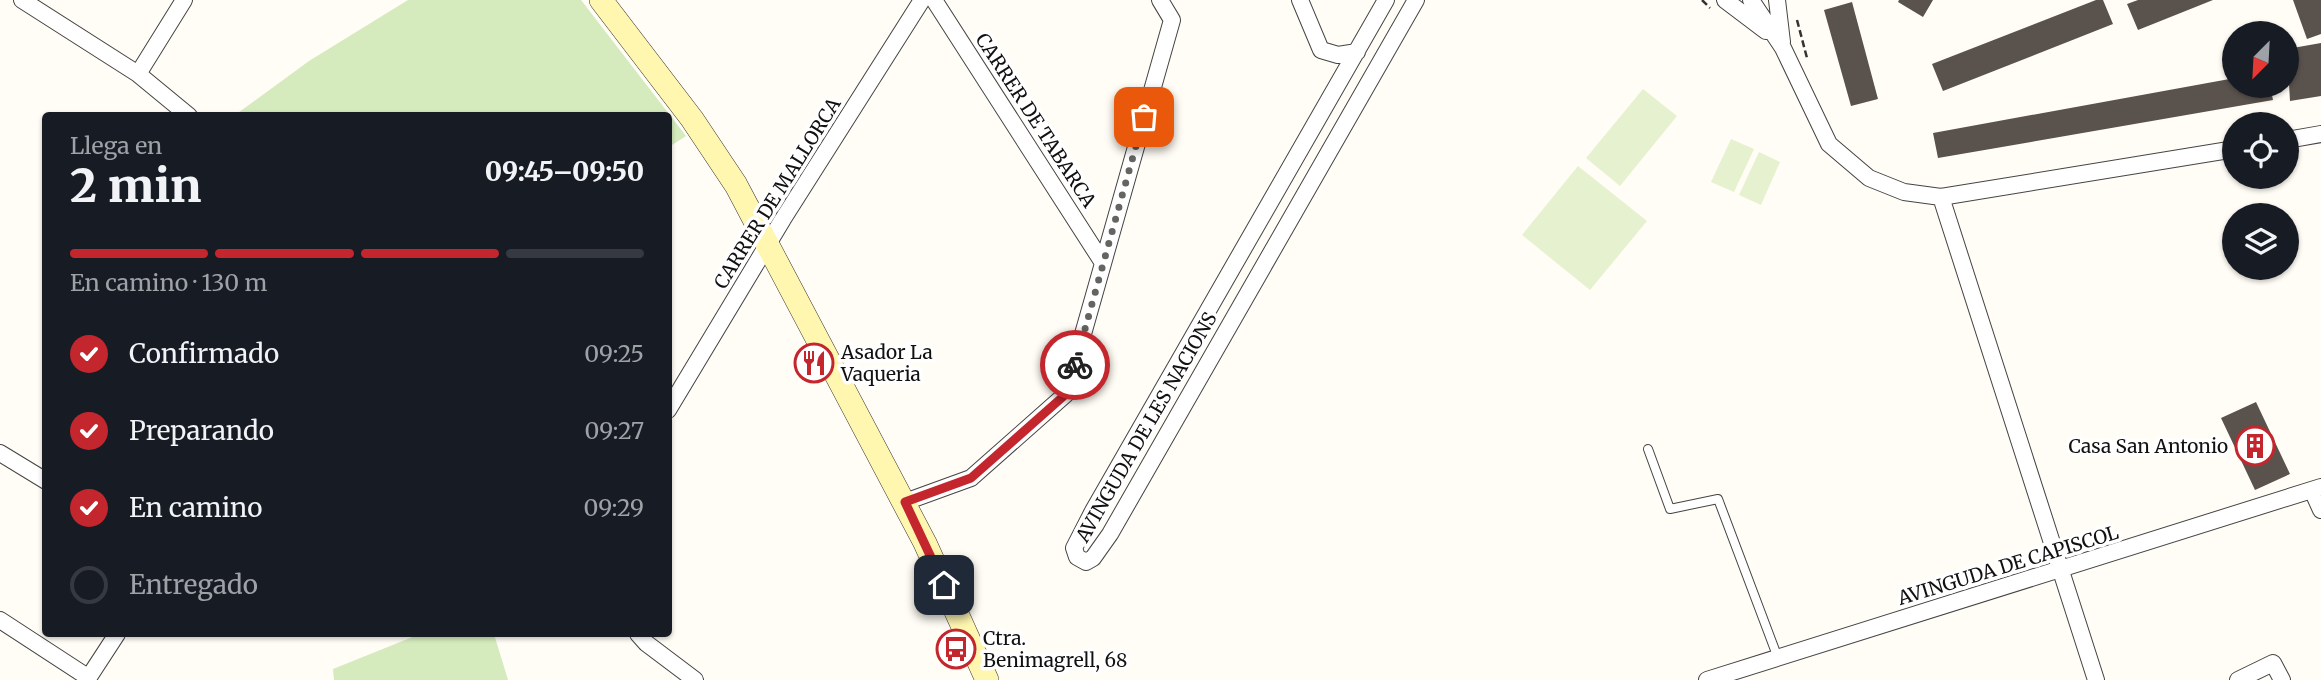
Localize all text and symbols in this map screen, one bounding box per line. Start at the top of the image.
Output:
north arrow [2222,21,2300,98]
map controls [2222,21,2299,280]
street label: CARRER DE TABARCA [971,28,1102,212]
pin [1114,87,1174,147]
street label: CARRER DE MALLORCA [708,92,846,293]
icon: bag [1125,98,1163,136]
button: locate [2222,112,2299,189]
text: Llega en [70,131,162,160]
text: 09:45–09:50 [485,155,644,188]
text: 2 min [70,157,202,215]
button: layers [2222,203,2299,280]
text: En camino · 130 m [70,268,267,297]
street label: AVINGUDA DE LES NACIONS [1070,308,1222,547]
courier [1040,330,1110,400]
icon: check [70,335,108,373]
text: Confirmado [129,337,279,370]
text: 09:25 [584,339,644,368]
place label: Asador La Vaqueria [840,340,933,386]
restaurant icon: Asador La Vaqueria [793,342,835,384]
icon: bike [1056,346,1094,384]
icon: check [70,412,108,450]
text: Preparando [129,414,274,447]
text: 09:27 [584,416,644,445]
building icon: Casa San Antonio [2234,425,2276,467]
place label: Casa San Antonio [2068,434,2228,458]
icon: check [70,489,108,527]
text: En camino [129,491,262,524]
text: 09:29 [583,493,644,522]
street label: AVINGUDA DE CAPISCOL [1894,520,2121,610]
pin [914,555,974,615]
icon: home [925,566,963,604]
text: Entregado [129,568,258,601]
place label: Ctra. Benimagrell, 68 [983,626,1127,672]
bus stop icon: Ctra. Benimagrell, 68 [935,628,977,670]

